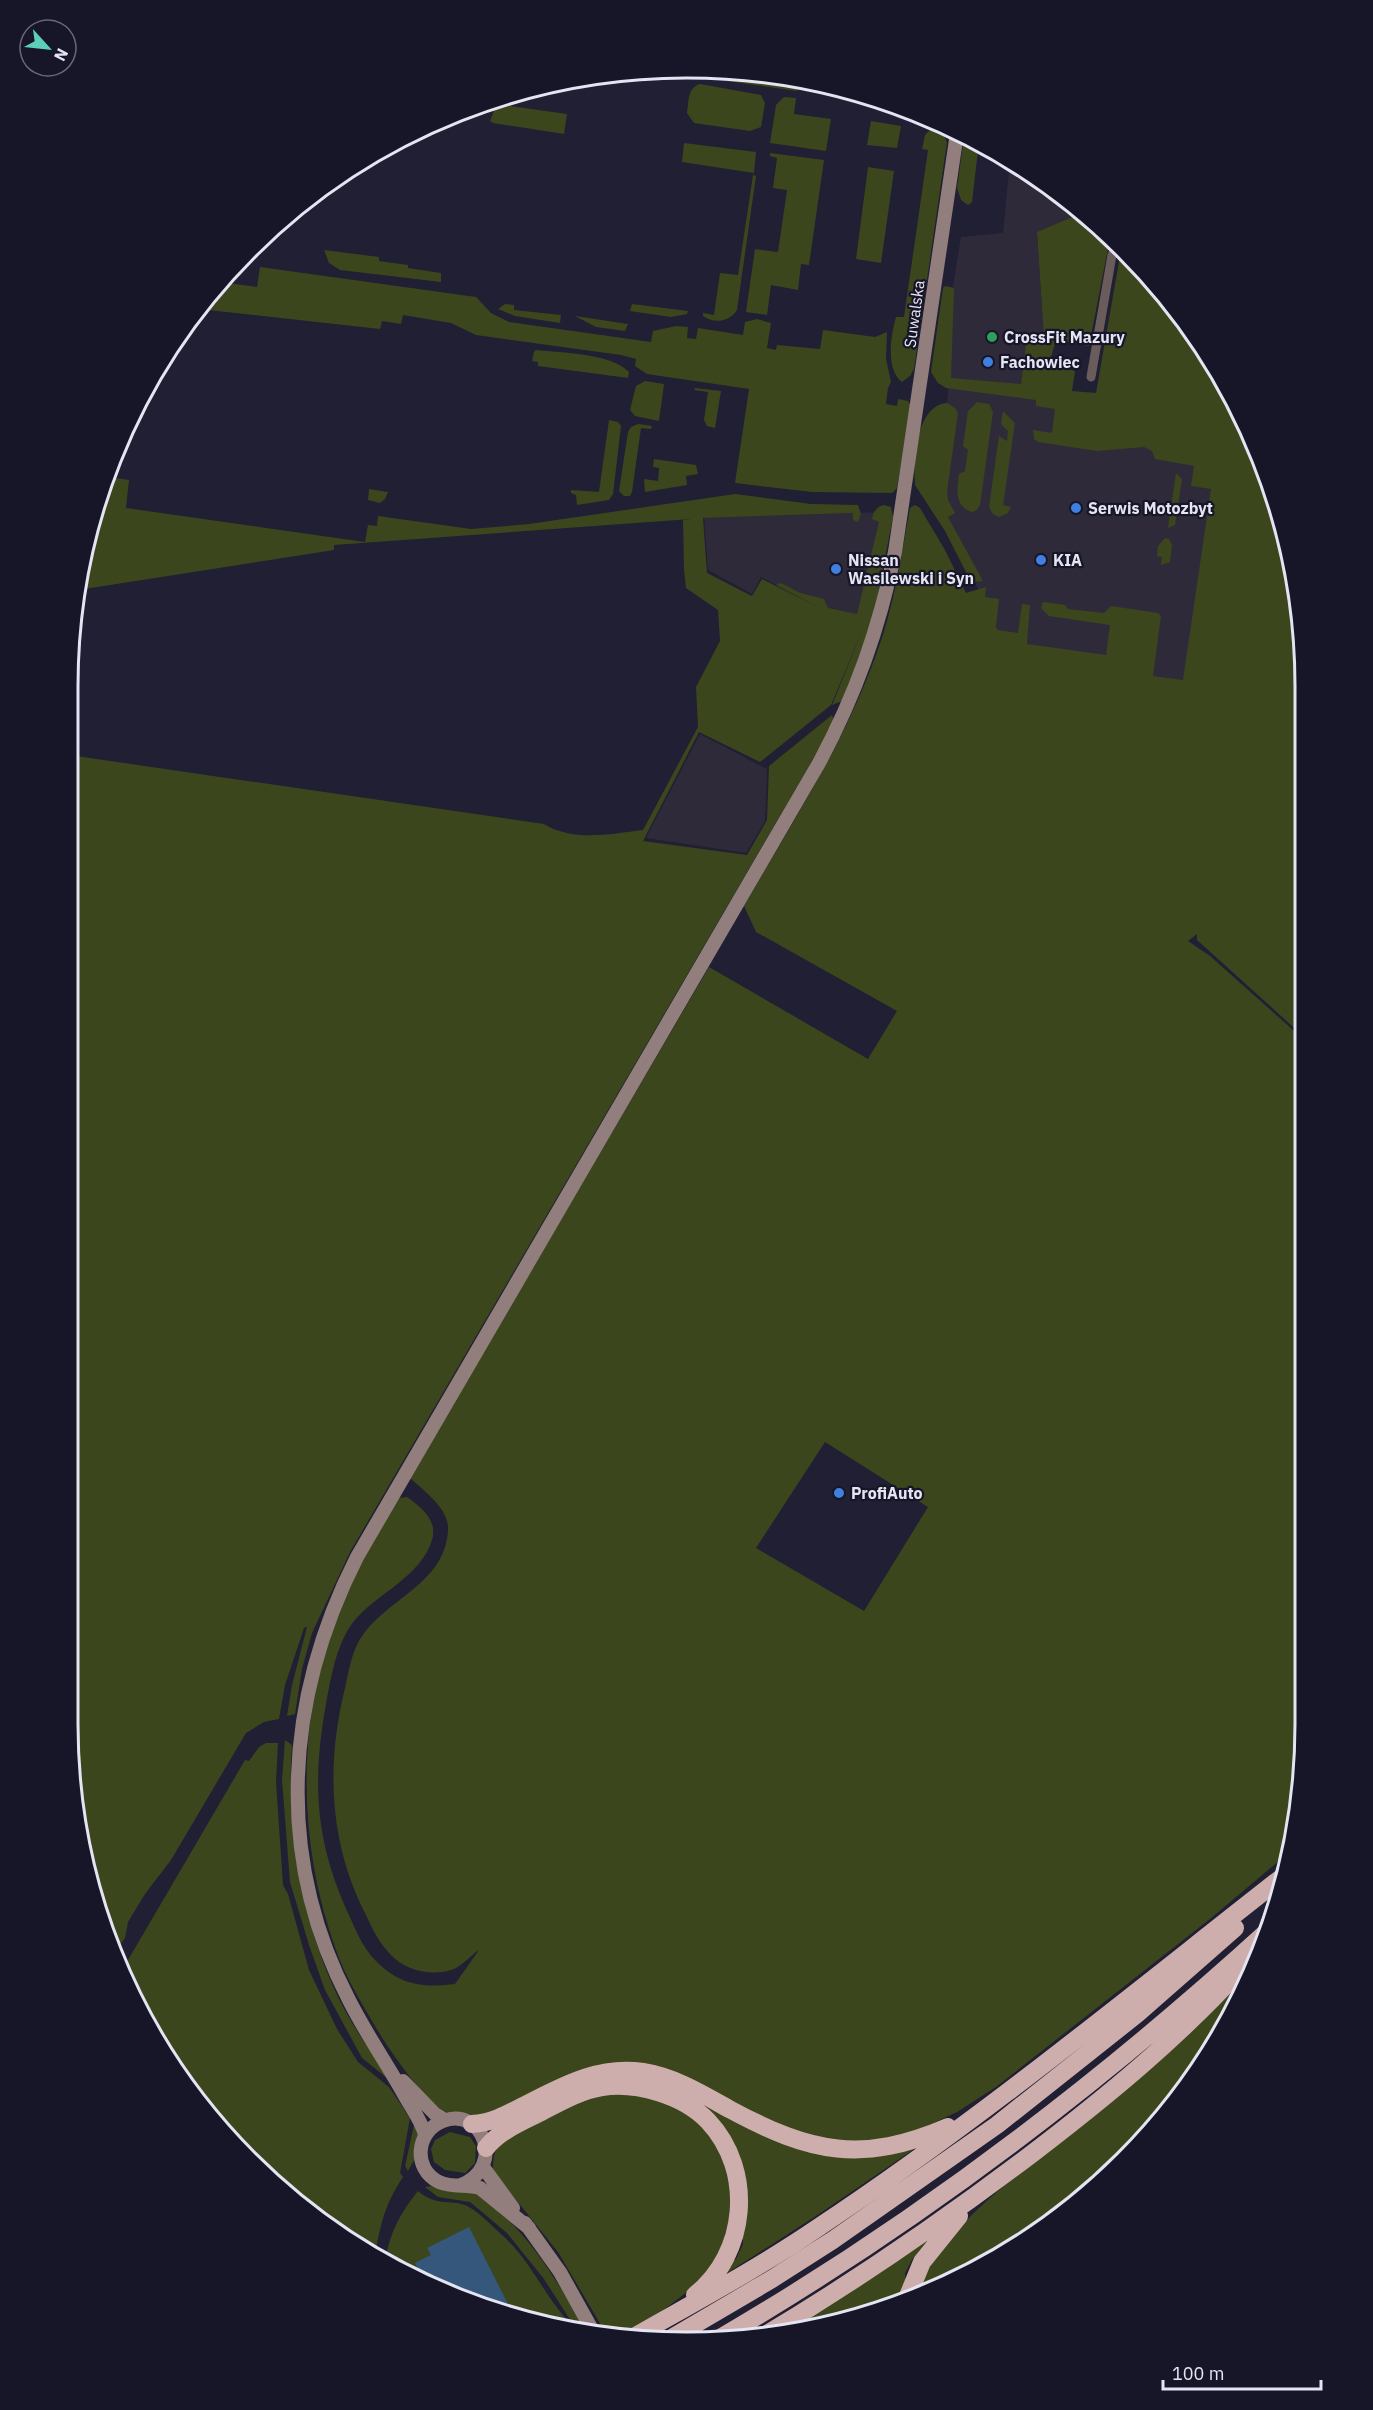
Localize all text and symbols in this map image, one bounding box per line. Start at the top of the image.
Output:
north arrow [18,18,78,78]
text: N [50,45,73,65]
street label: Suwalska [899,278,929,349]
place label: CrossFit Mazury [1004,327,1125,347]
marker: CrossFit Mazury [985,330,999,344]
place label: Fachowiec [1000,352,1080,372]
marker: Fachowiec [981,355,995,369]
place label: Serwis Motozbyt [1088,498,1213,518]
marker: Serwis Motozbyt [1069,501,1083,515]
place label: Nissan Wasilewski i Syn [848,550,974,588]
place label: KIA [1053,550,1082,570]
marker: KIA [1034,553,1048,567]
marker: Nissan Wasilewski i Syn [829,562,843,576]
place label: ProfiAuto [851,1483,923,1503]
marker: ProfiAuto [832,1486,846,1500]
scale bar [1163,2353,1320,2391]
text: 100 m [1172,2362,1224,2385]

